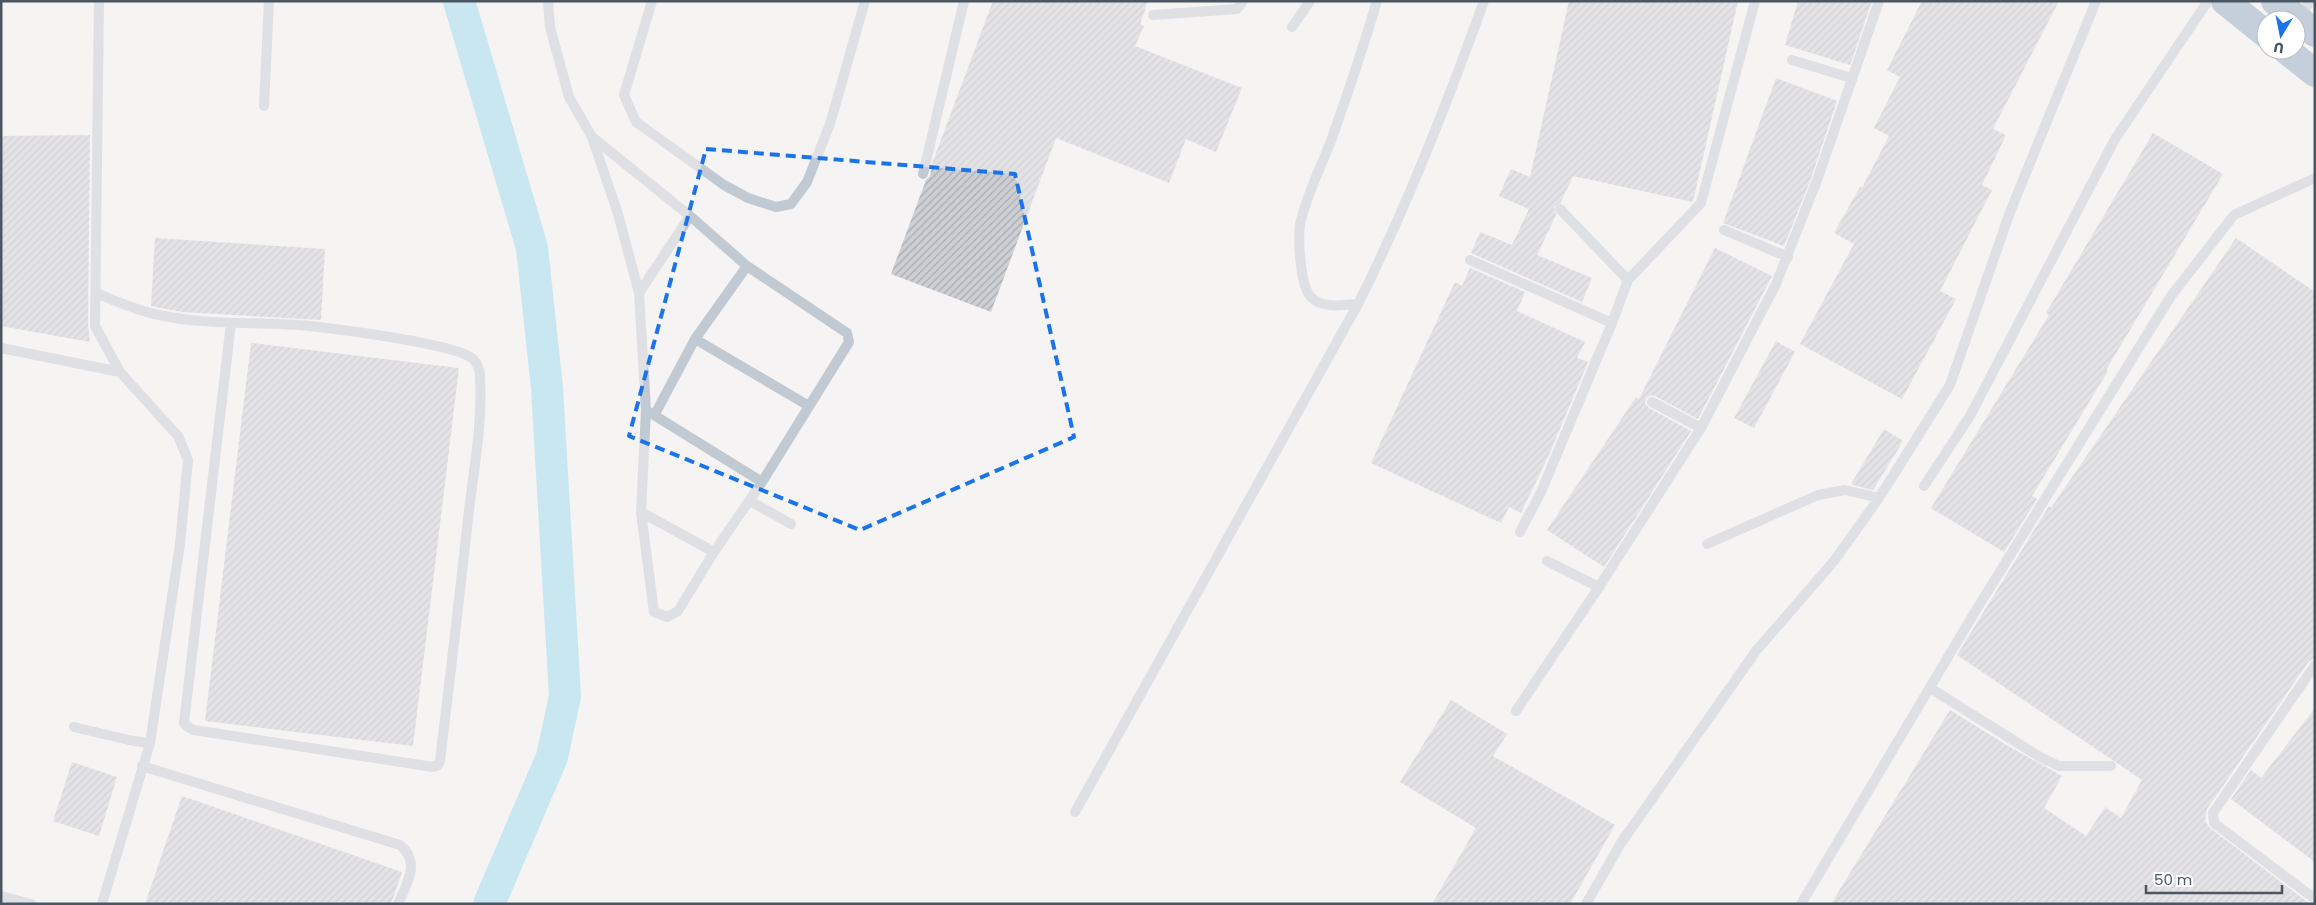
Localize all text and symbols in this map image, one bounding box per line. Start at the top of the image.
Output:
north arrow [2256,10,2306,60]
text: U [2272,37,2285,59]
scale bar [2146,862,2282,894]
text: 50 m [2154,869,2192,890]

